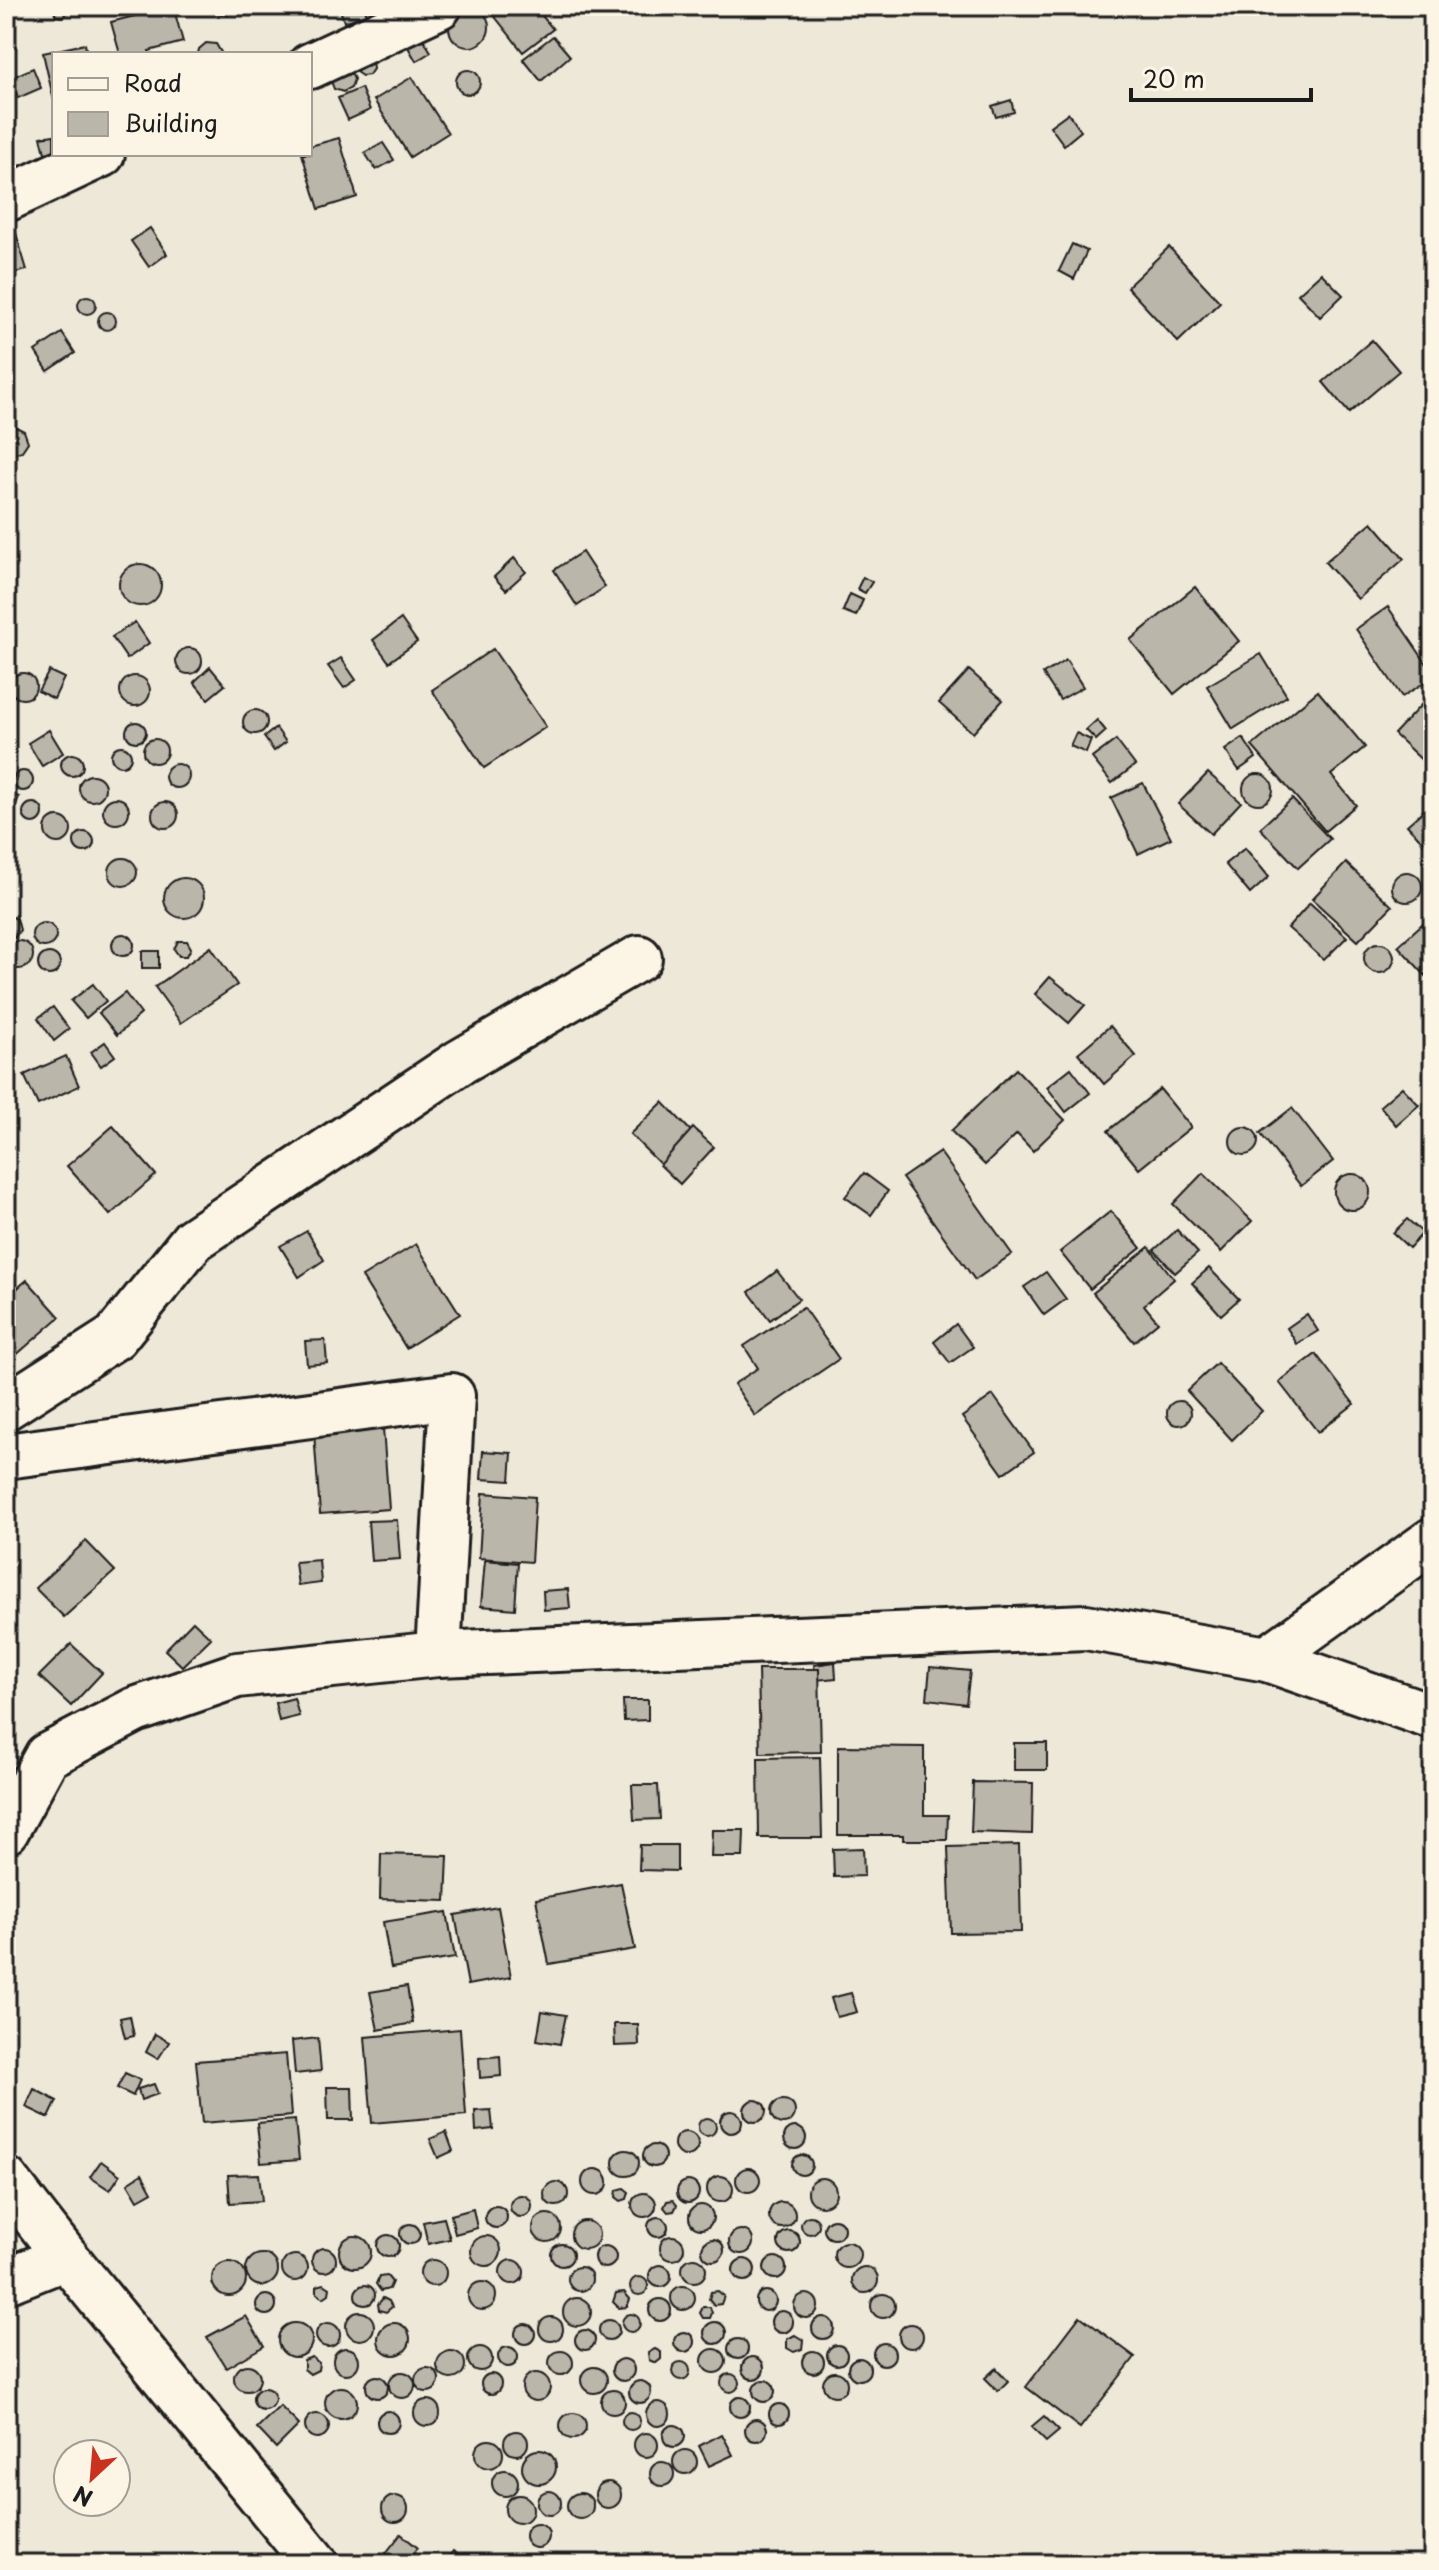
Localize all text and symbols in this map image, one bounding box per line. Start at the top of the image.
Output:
legend [52,52,312,156]
scale bar [1131,52,1311,102]
text: 20 m [1143,60,1205,96]
text: Road [124,64,182,100]
text: Building [124,104,218,140]
north arrow [52,2438,132,2518]
text: N [68,2479,98,2516]

